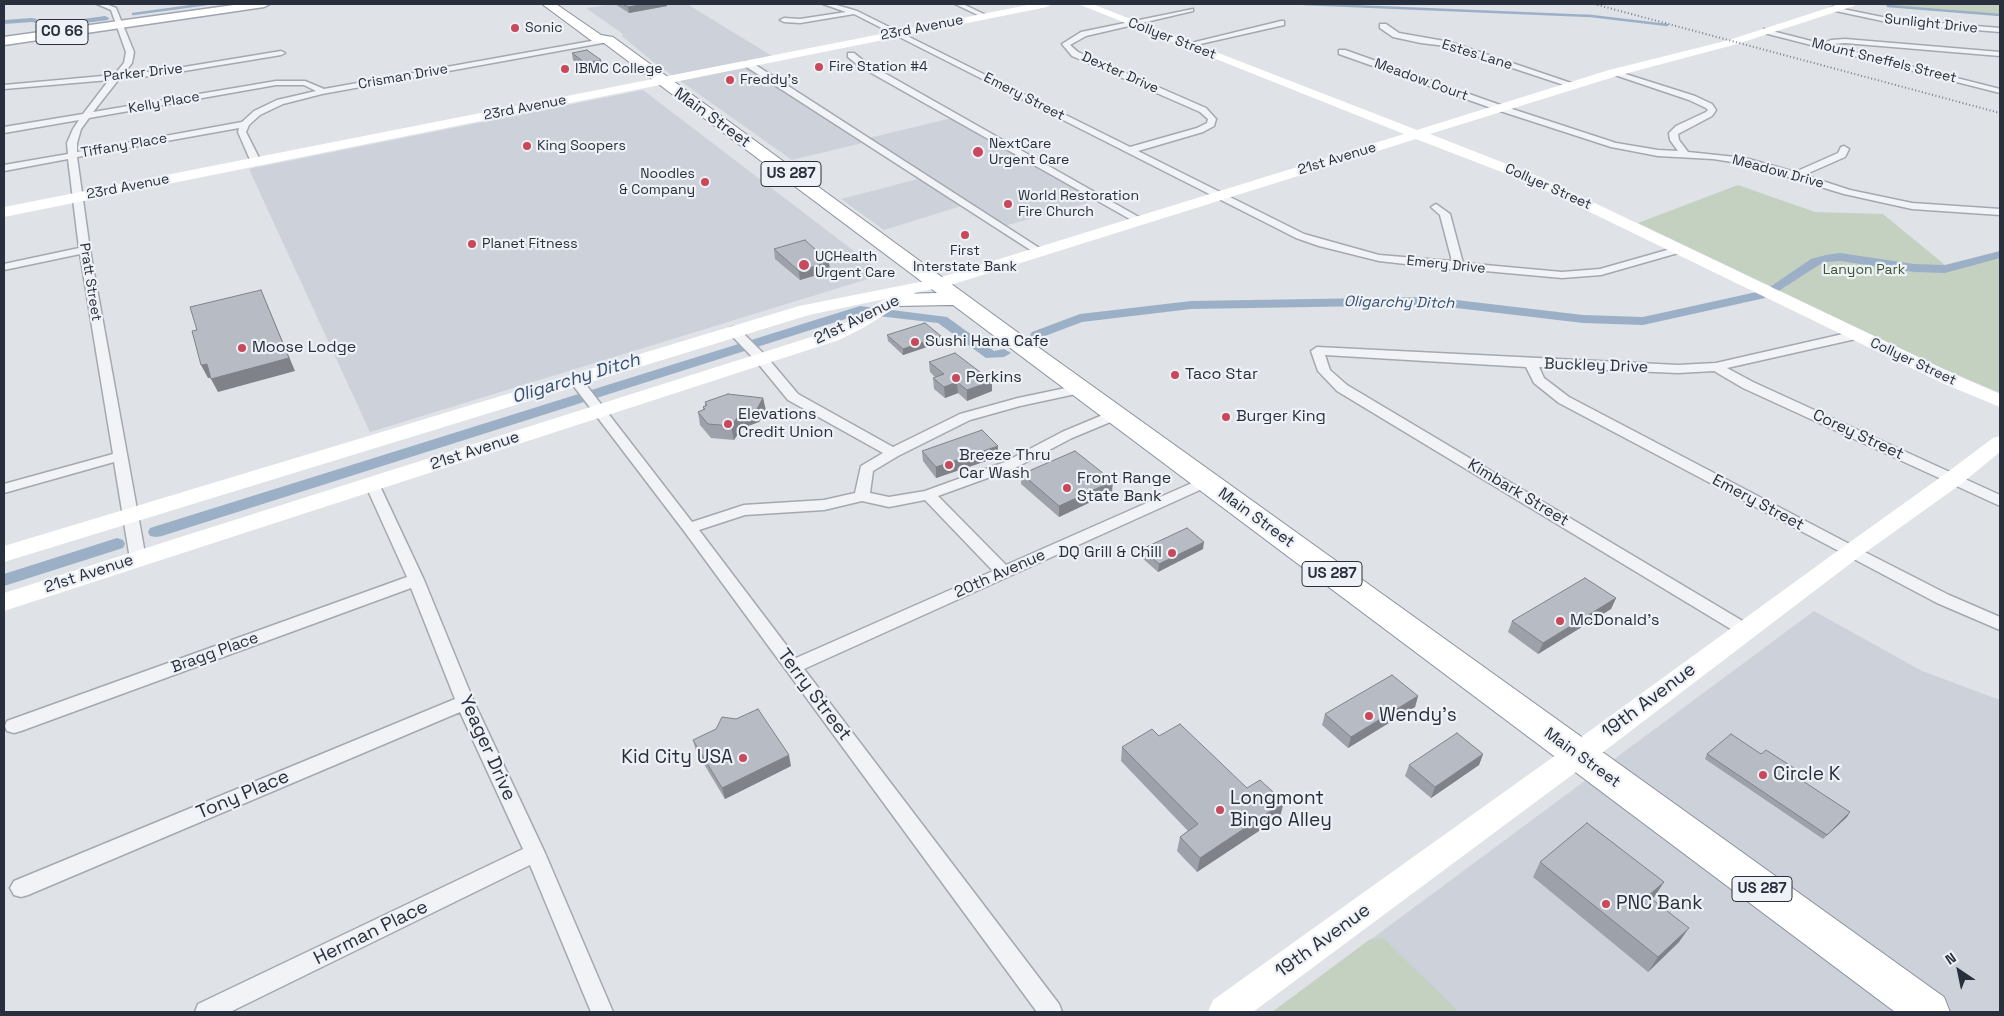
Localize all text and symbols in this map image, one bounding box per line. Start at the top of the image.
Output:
street label: Sunlight Drive [1884,11,1978,37]
street label: 23rd Avenue [879,12,965,44]
street label: Collyer Street [1126,14,1218,64]
road number: CO 66 [36,20,88,44]
place label: Sonic [525,20,563,36]
marker: Sonic [509,22,521,34]
street label: Mount Sneffels Street [1810,35,1958,87]
street label: Estes Lane [1440,36,1514,74]
street label: Dexter Drive [1079,49,1161,97]
street label: Meadow Court [1372,55,1470,105]
place label: Fire Station #4 [829,59,928,75]
street label: Parker Drive [103,60,183,86]
street label: Crisman Drive [357,61,449,93]
place label: IBMC College [575,61,662,77]
marker: Fire Station #4 [813,61,825,73]
marker: IBMC College [559,63,571,75]
street label: Emery Street [981,69,1067,125]
place label: Freddy's [740,72,798,88]
marker: Freddy's [724,74,736,86]
street label: Main Street [670,84,754,152]
street label: Kelly Place [127,88,201,118]
street label: 23rd Avenue [482,92,568,124]
street label: Tiffany Place [80,130,168,162]
place label: NextCare Urgent Care [989,136,1069,168]
place label: King Soopers [537,138,626,154]
street label: 21st Avenue [1296,139,1378,179]
marker: King Soopers [521,140,533,152]
marker: NextCare Urgent Care [971,145,985,159]
street label: Meadow Drive [1730,152,1826,192]
street label: Collyer Street [1502,160,1594,214]
road number: US 287 [761,162,821,186]
place label: Noodles & Company [619,166,695,198]
street label: 23rd Avenue [85,171,171,203]
marker: Noodles & Company [699,176,711,188]
place label: World Restoration Fire Church [1018,188,1139,220]
marker: World Restoration Fire Church [1002,198,1014,210]
marker: First Interstate Bank [959,229,971,241]
place label: Planet Fitness [482,236,578,252]
marker: Planet Fitness [466,238,478,250]
street label: Pratt Street [76,242,104,322]
place label: First Interstate Bank [913,243,1017,276]
place label: UCHealth Urgent Care [815,249,895,282]
street label: Emery Drive [1406,253,1486,277]
marker: UCHealth Urgent Care [797,258,811,272]
park label: Lanyon Park [1823,262,1905,278]
street label: 21st Avenue [811,291,903,349]
water label: Oligarchy Ditch [1344,293,1454,313]
place label: Sushi Hana Cafe [925,332,1049,352]
street label: Collyer Street [1867,335,1959,389]
marker: Sushi Hana Cafe [909,336,921,348]
place label: Moose Lodge [252,338,356,358]
marker: Moose Lodge [236,342,248,354]
water label: Oligarchy Ditch [509,349,643,409]
street label: Buckley Drive [1544,355,1648,377]
place label: Taco Star [1185,365,1258,385]
place label: Perkins [966,368,1022,388]
marker: Taco Star [1169,369,1181,381]
marker: Perkins [950,372,962,384]
place label: Elevations Credit Union [738,405,833,443]
street label: Corey Street [1809,406,1907,464]
place label: Burger King [1236,407,1326,427]
marker: Burger King [1220,411,1232,423]
marker: Elevations Credit Union [722,418,734,430]
street label: 21st Avenue [428,428,522,474]
place label: Breeze Thru Car Wash [959,446,1051,484]
street label: Kimbark Street [1464,455,1572,531]
marker: Breeze Thru Car Wash [943,459,955,471]
place label: Front Range State Bank [1077,469,1171,507]
street label: Emery Street [1709,471,1807,535]
marker: Front Range State Bank [1061,482,1073,494]
street label: Main Street [1214,484,1298,552]
place label: DQ Grill & Chill [1058,543,1162,563]
street label: 20th Avenue [951,545,1049,603]
marker: DQ Grill & Chill [1166,547,1178,559]
street label: 21st Avenue [42,551,136,597]
road number: US 287 [1302,562,1362,586]
place label: McDonald's [1570,611,1660,631]
marker: McDonald's [1554,615,1566,627]
street label: Bragg Place [169,628,261,678]
street label: Terry Street [772,644,856,746]
street label: 19th Avenue [1597,658,1701,744]
street label: Yeager Drive [454,692,520,804]
place label: Wendy's [1379,705,1457,727]
marker: Wendy's [1363,710,1375,722]
street label: Main Street [1540,724,1624,792]
place label: Kid City USA [621,747,733,769]
marker: Kid City USA [737,752,749,764]
place label: Circle K [1773,764,1840,786]
street label: Tony Place [193,765,293,825]
marker: Circle K [1757,769,1769,781]
place label: Longmont Bingo Alley [1230,788,1332,832]
marker: Longmont Bingo Alley [1214,804,1226,816]
road number: US 287 [1732,876,1792,902]
place label: PNC Bank [1616,893,1702,915]
street label: Herman Place [310,896,432,970]
marker: PNC Bank [1600,898,1612,910]
street label: 19th Avenue [1271,899,1375,983]
north arrow [1934,946,1984,996]
text: N [1942,948,1960,969]

